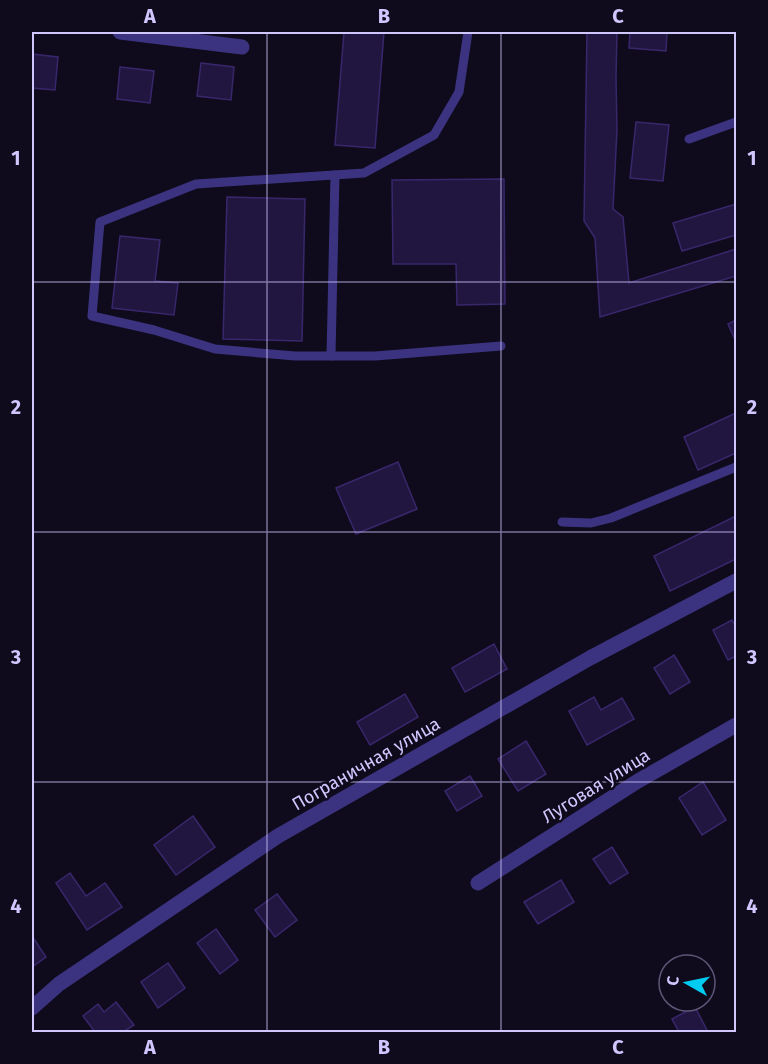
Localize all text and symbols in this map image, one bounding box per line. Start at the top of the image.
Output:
text: A [143,4,157,28]
text: B [378,4,390,28]
text: C [612,4,624,28]
text: 1 [11,146,21,170]
text: 1 [747,146,757,170]
text: 2 [11,395,21,419]
text: 2 [747,395,757,419]
text: 3 [10,645,21,669]
text: 3 [746,645,757,669]
street label: Пограничная улица [288,713,444,815]
street label: Луговая улица [538,744,654,828]
text: 4 [10,894,22,918]
text: 4 [746,894,758,918]
north arrow [657,953,717,1013]
text: С [663,974,683,987]
text: A [143,1035,157,1059]
text: B [378,1035,390,1059]
text: C [612,1035,624,1059]

